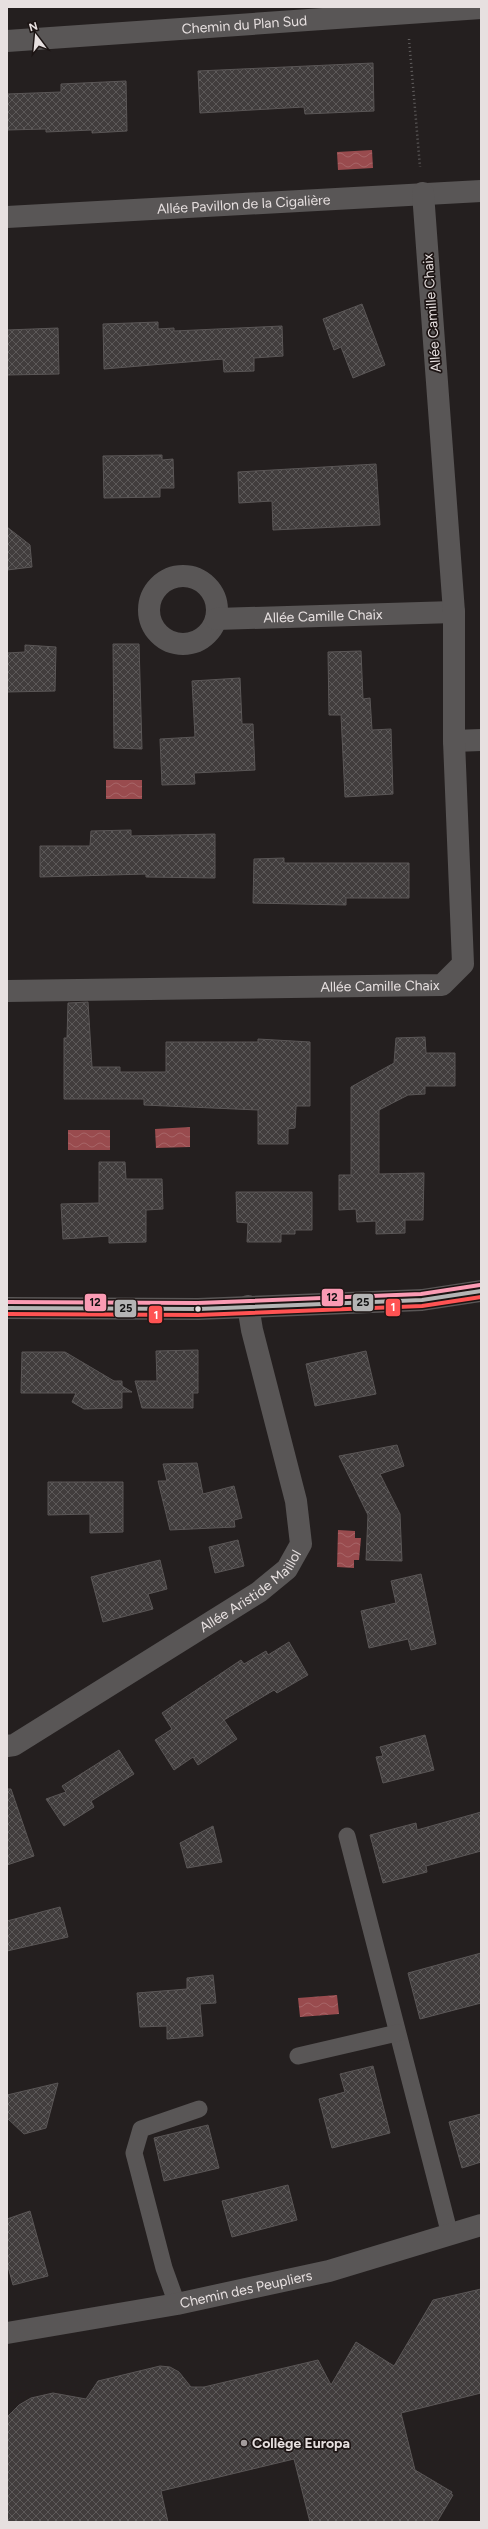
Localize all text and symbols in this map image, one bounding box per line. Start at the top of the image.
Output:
street label: Chemin du Plan Sud [181,12,308,37]
north arrow [16,16,56,56]
text: N [27,19,39,34]
street label: Allée Pavillon de la Cigalière [156,191,331,217]
street label: Allée Camille Chaix [419,253,445,373]
street label: Allée Camille Chaix [263,606,383,626]
street label: Allée Camille Chaix [320,977,440,995]
line badge: 12 [321,1288,344,1307]
text: 12 [326,1291,338,1304]
line badge: 12 [84,1293,107,1312]
line badge: 25 [352,1293,374,1312]
text: 12 [89,1296,101,1309]
text: 25 [357,1296,369,1309]
line badge: 1 [385,1298,401,1317]
line badge: 25 [114,1299,137,1318]
text: 1 [391,1301,395,1314]
text: 25 [120,1302,132,1315]
unlabelled marker [193,1304,203,1314]
line badge: 1 [148,1305,163,1324]
text: 1 [154,1309,158,1322]
street label: Allée Aristide Maillol [196,1547,305,1636]
street label: Chemin des Peupliers [178,2266,314,2312]
place label: Collège Europa [252,2435,350,2452]
marker: Collège Europa [239,2438,249,2448]

